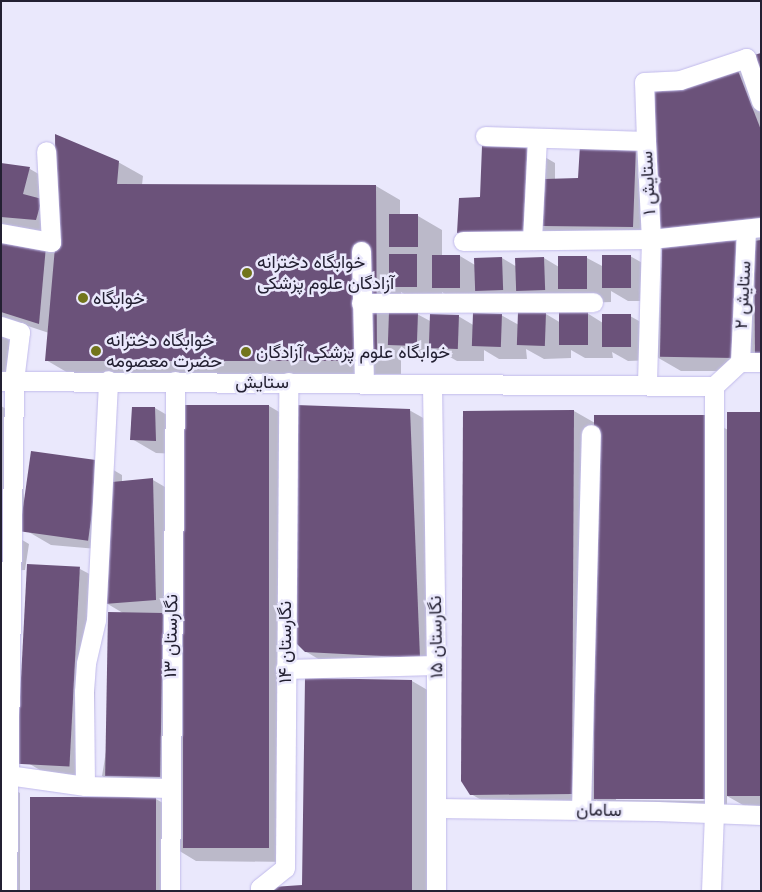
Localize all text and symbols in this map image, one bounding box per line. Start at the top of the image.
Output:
street label: ستایش ۱ [636,151,660,215]
place label: خوابگاه دخترانه آزادگان علوم پزشکی [257,252,394,294]
street label: ستایش ۲ [730,260,756,330]
marker: خوابگاه دخترانه آزادگان علوم پزشکی [241,267,253,279]
place label: خوابگاه [93,287,145,309]
marker: خوابگاه [77,292,89,304]
place label: خوابگاه دخترانه حضرت معصومه [106,330,222,372]
place label: خوابگاه علوم پزشکی آزادگان [256,341,450,363]
marker: خوابگاه دخترانه حضرت معصومه [90,345,102,357]
marker: خوابگاه علوم پزشکی آزادگان [240,346,252,358]
street label: ستایش [235,371,289,393]
street label: نگارستان ۱۳ [159,594,183,678]
street label: نگارستان ۱۵ [424,596,448,678]
street label: نگارستان ۱۴ [274,601,296,683]
street label: سامان [576,799,622,821]

